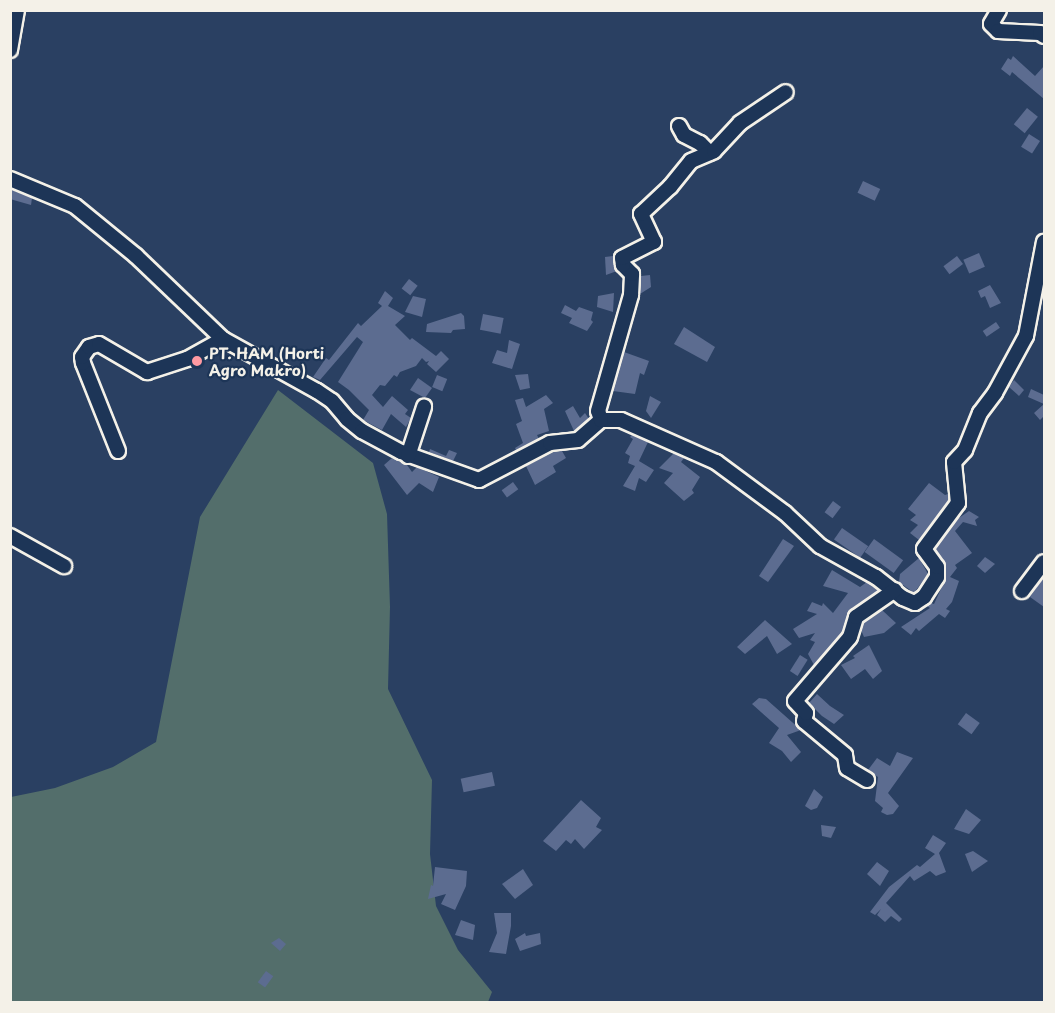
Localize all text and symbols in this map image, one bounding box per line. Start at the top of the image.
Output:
place label: PT. HAM (Horti Agro Makro) [209,343,324,378]
marker: PT. HAM (Horti Agro Makro) [190,354,204,368]

